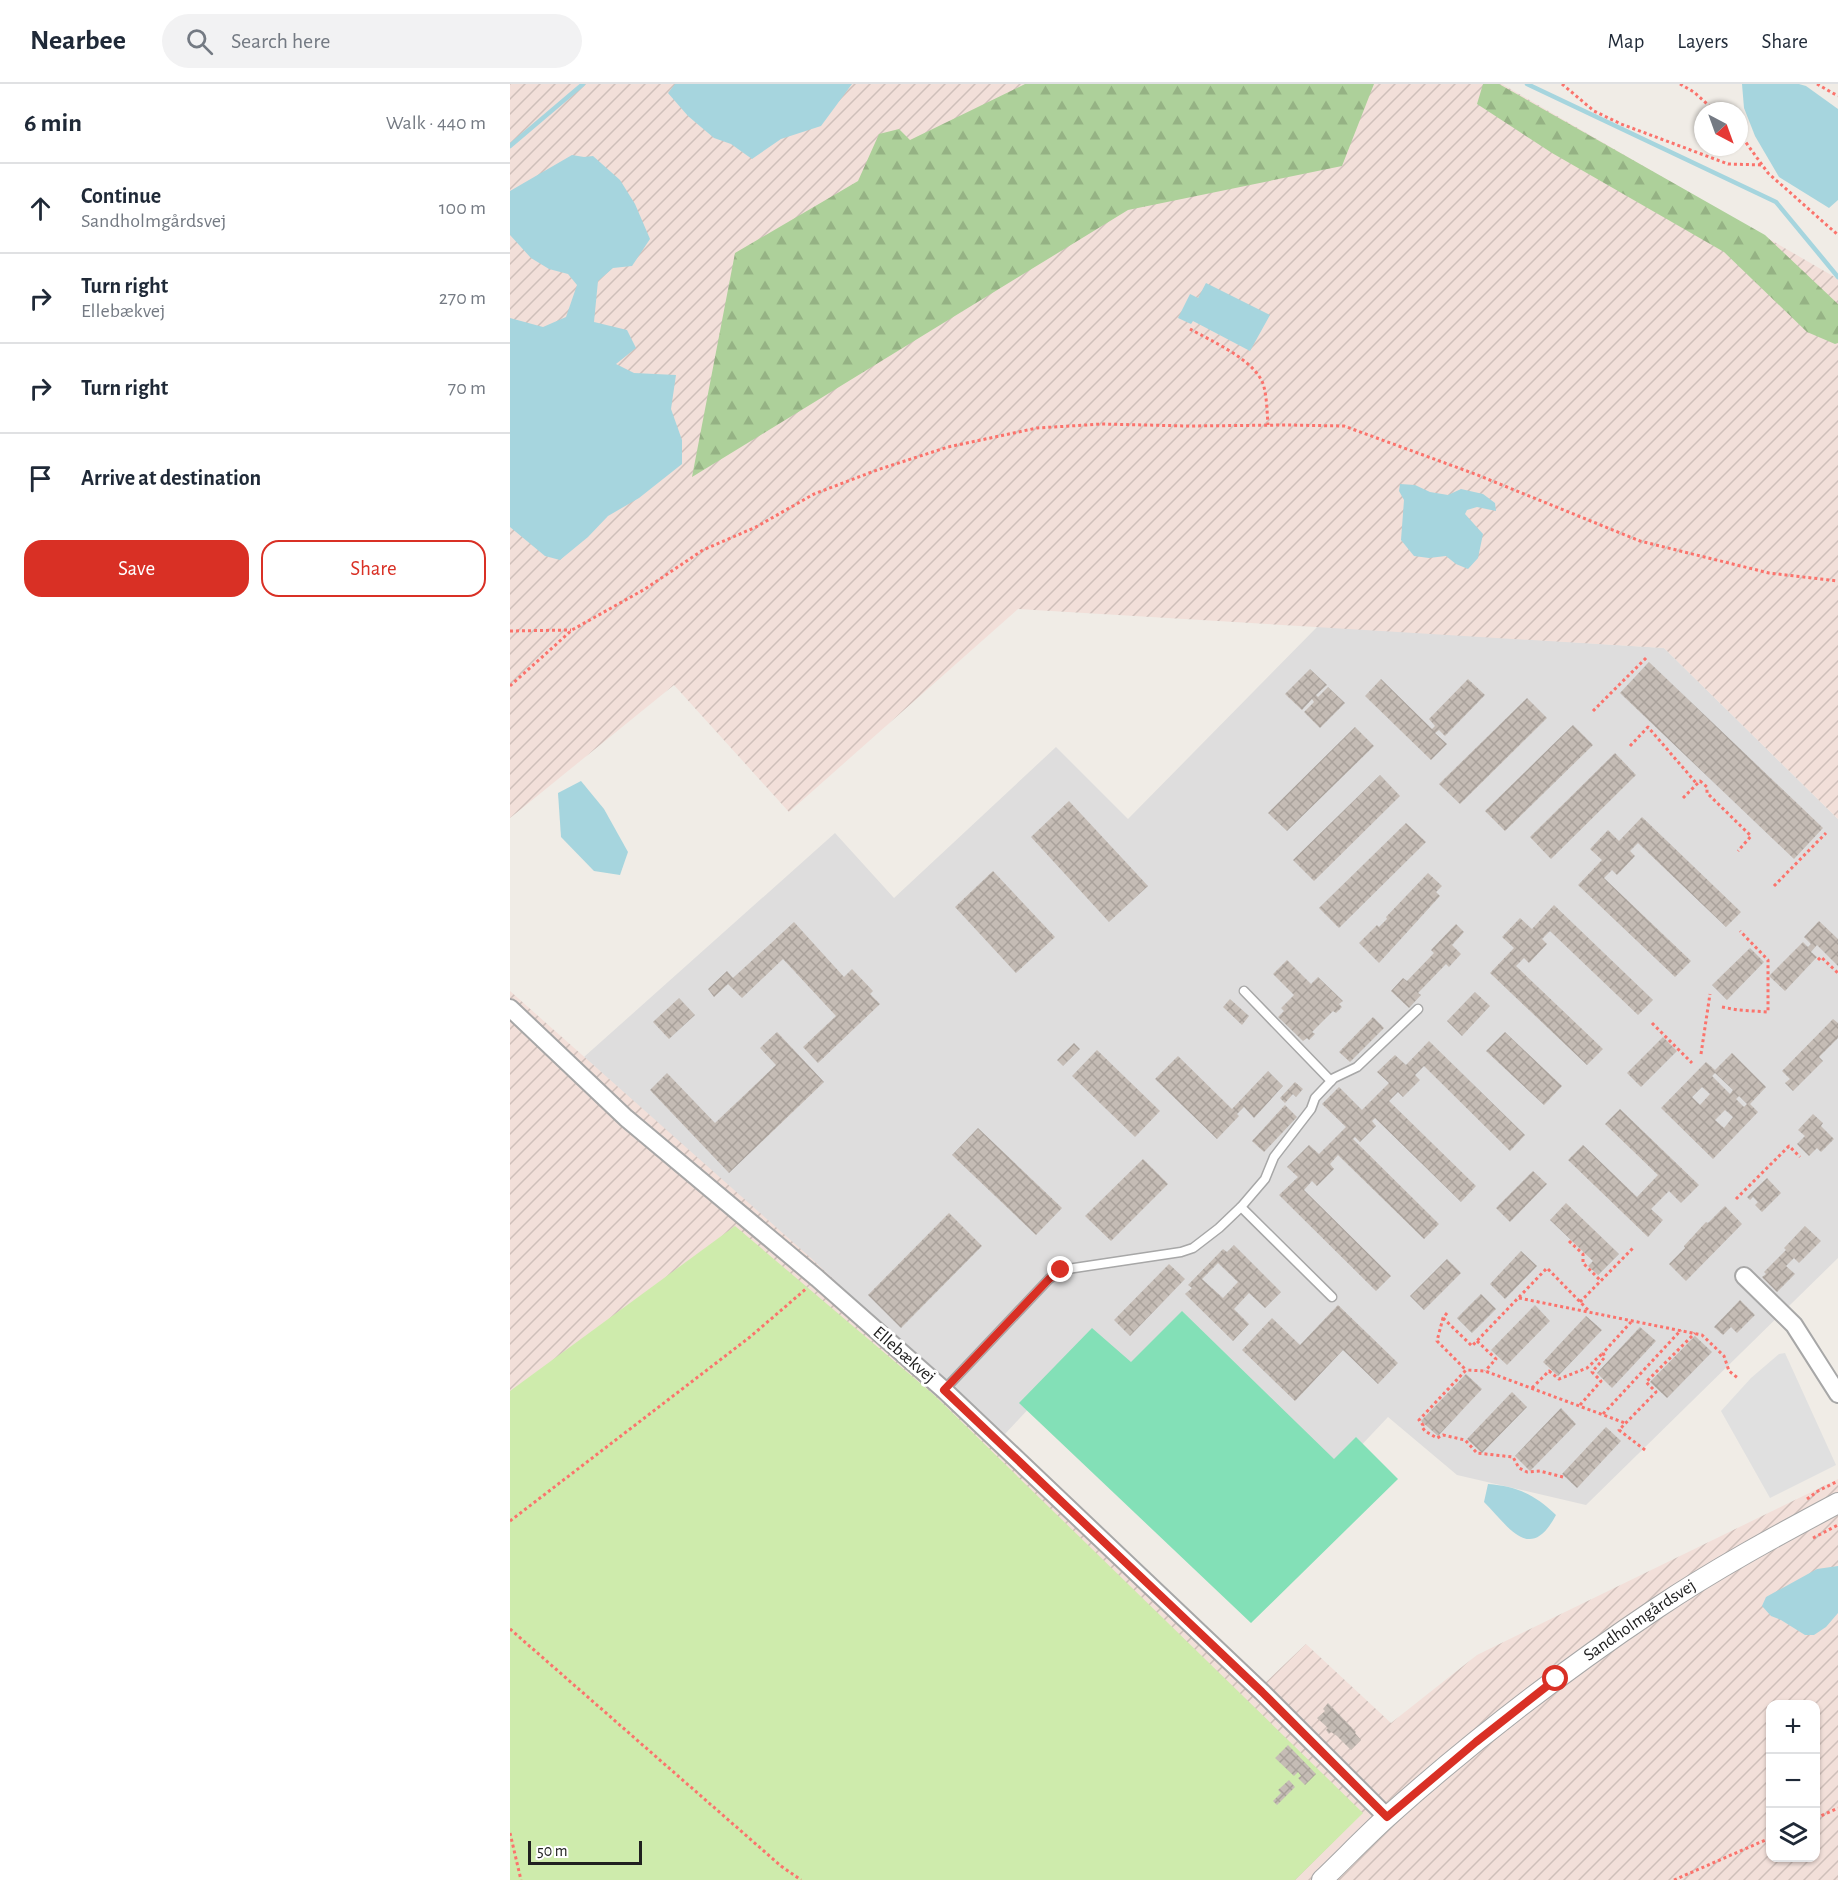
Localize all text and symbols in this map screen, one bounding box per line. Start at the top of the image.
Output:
search box [162,14,582,68]
icon: search [183,25,216,58]
text: Nearbee [30,27,126,55]
text: Search here [231,30,330,52]
text: Map [1608,31,1644,52]
text: Layers [1677,31,1728,52]
text: Share [1761,31,1808,52]
north arrow [1694,102,1748,156]
text: 6 min [24,110,82,136]
text: Walk · 440 m [386,113,486,133]
text: Continue [81,185,161,207]
icon: ahead [24,192,57,225]
text: 100 m [439,198,486,218]
text: Sandholmgårdsvej [81,211,226,231]
text: Turn right [81,275,168,297]
icon: right [24,282,57,315]
text: 270 m [439,288,486,308]
text: Ellebækvej [81,301,165,321]
icon: right [24,372,57,405]
text: Turn right [81,377,168,399]
text: 70 m [448,378,486,398]
icon: arrive [24,462,57,495]
text: Arrive at destination [81,467,261,489]
button: Save [24,540,249,597]
button: Share [261,540,486,597]
route end [1047,1256,1073,1282]
street label: Ellebækvej [869,1323,939,1387]
street label: Sandholmgårdsvej [1581,1576,1699,1665]
route start [1542,1665,1568,1691]
map controls [1766,1700,1820,1862]
button: + [1766,1700,1820,1754]
button: − [1766,1754,1820,1808]
button: layers [1766,1808,1820,1862]
scale bar [528,1838,642,1866]
text: 50 m [537,1843,568,1859]

